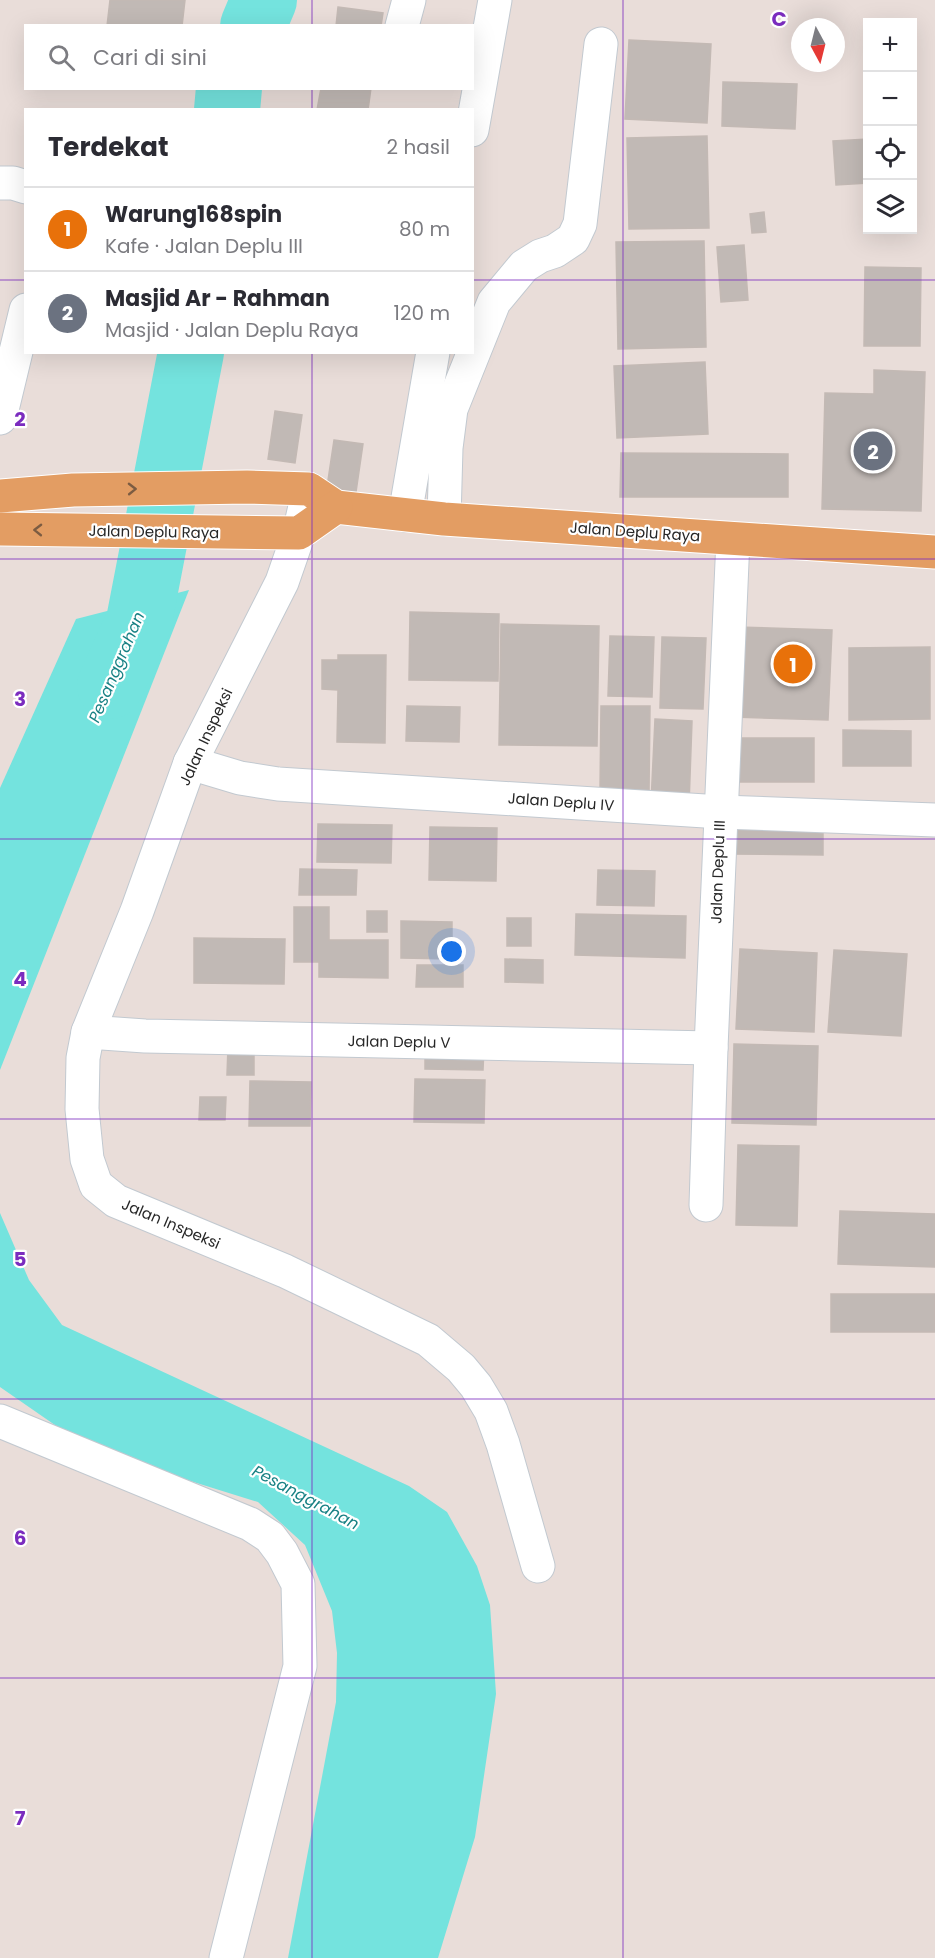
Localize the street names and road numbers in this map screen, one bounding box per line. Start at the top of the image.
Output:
street label: Jalan Deplu Raya [569,516,701,547]
street label: Jalan Deplu Raya [88,520,220,543]
street label: Jalan Inspeksi [174,685,237,789]
street label: Jalan Deplu IV [507,787,615,816]
street label: Jalan Deplu III [705,820,730,924]
street label: Jalan Deplu V [347,1030,451,1053]
street label: Jalan Inspeksi [119,1193,224,1254]

